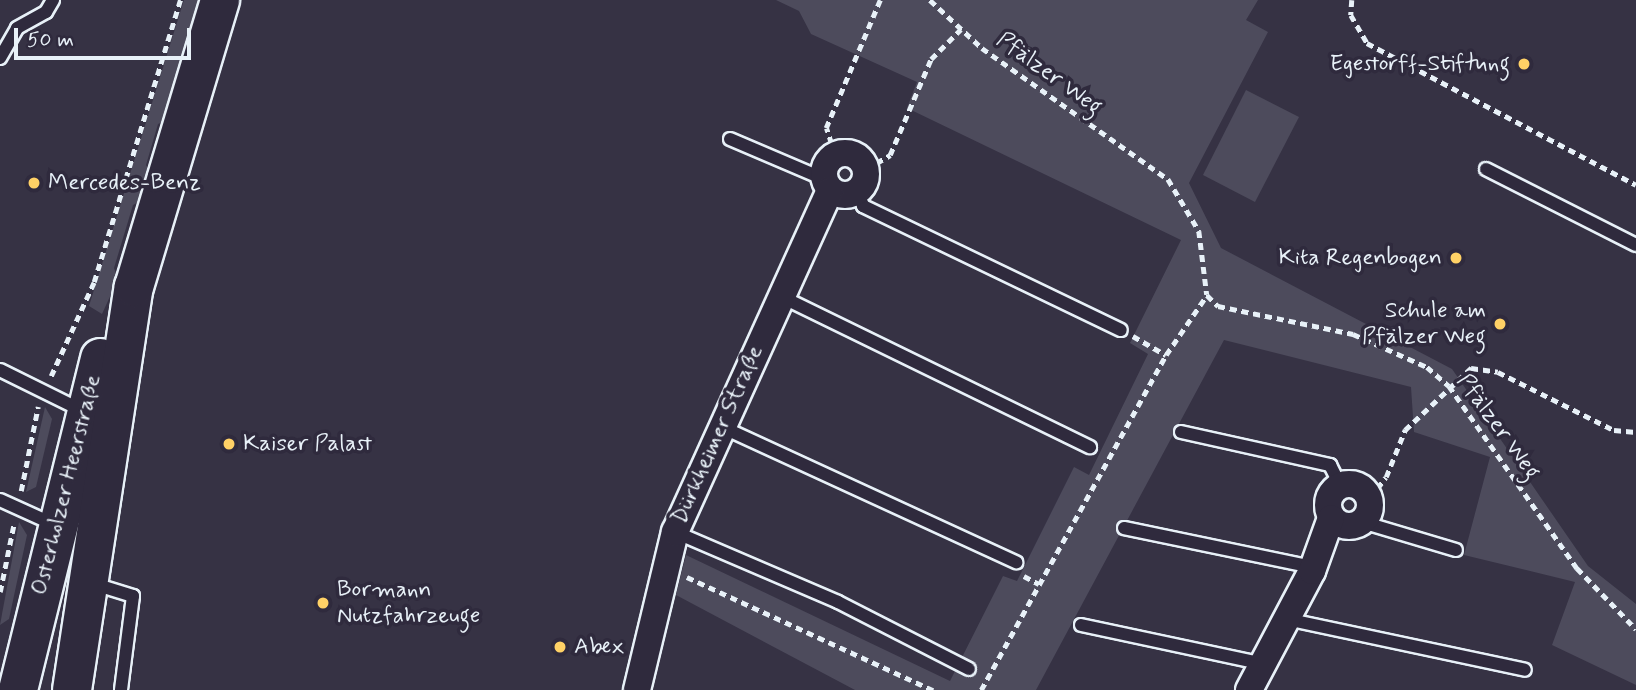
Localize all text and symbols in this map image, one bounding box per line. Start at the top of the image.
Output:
scale bar [18,14,194,58]
text: 50 m [27,26,74,54]
street label: Pfälzer Weg [991,26,1107,122]
place label: Egestorff-Stiftung [1330,50,1510,78]
marker: Egestorff-Stiftung [1516,56,1532,72]
place label: Mercedes-Benz [48,169,201,197]
marker: Mercedes-Benz [26,175,42,191]
place label: Kita Regenbogen [1271,244,1442,272]
marker: Kita Regenbogen [1448,250,1464,266]
place label: Schule am Pfälzer Weg [1362,297,1486,351]
marker: Schule am Pfälzer Weg [1492,316,1508,332]
street label: Dürkheimer Straße [667,343,769,527]
street label: Pfälzer Weg [1450,369,1546,485]
street label: Osterholzer Heerstraße [26,372,108,598]
place label: Kaiser Palast [243,430,372,458]
marker: Kaiser Palast [221,436,237,452]
place label: Bormann Nutzfahrzeuge [337,576,480,630]
marker: Bormann Nutzfahrzeuge [315,595,331,611]
place label: Abex [574,633,624,661]
marker: Abex [552,639,568,655]

